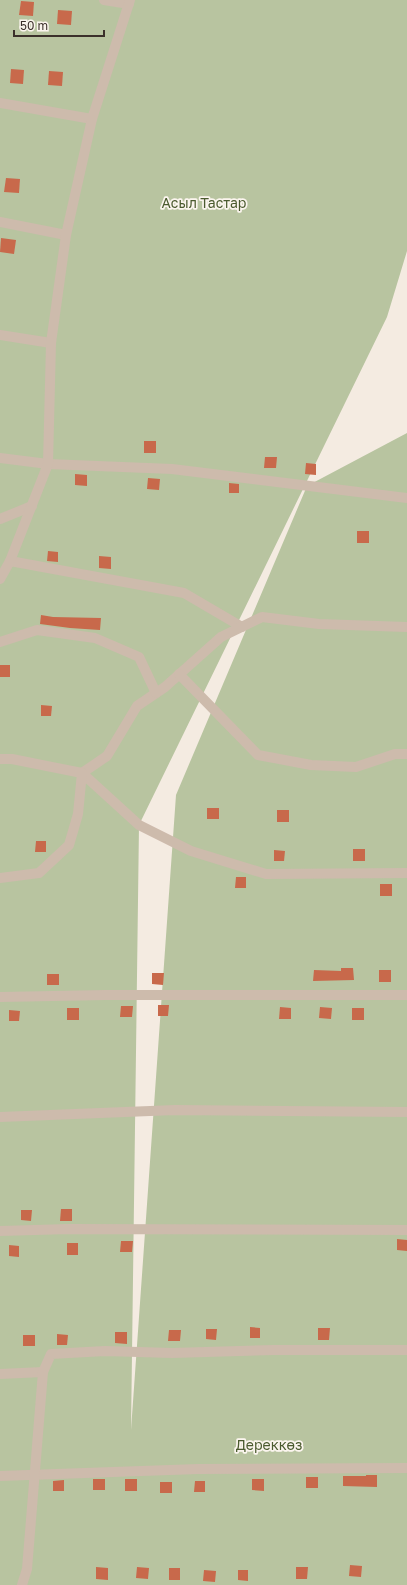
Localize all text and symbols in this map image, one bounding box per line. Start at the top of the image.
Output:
scale bar [14,12,104,38]
text: 50 m [20,18,48,33]
park label: Асыл Тастар [162,194,246,211]
park label: Дереккөз [236,1436,302,1453]

